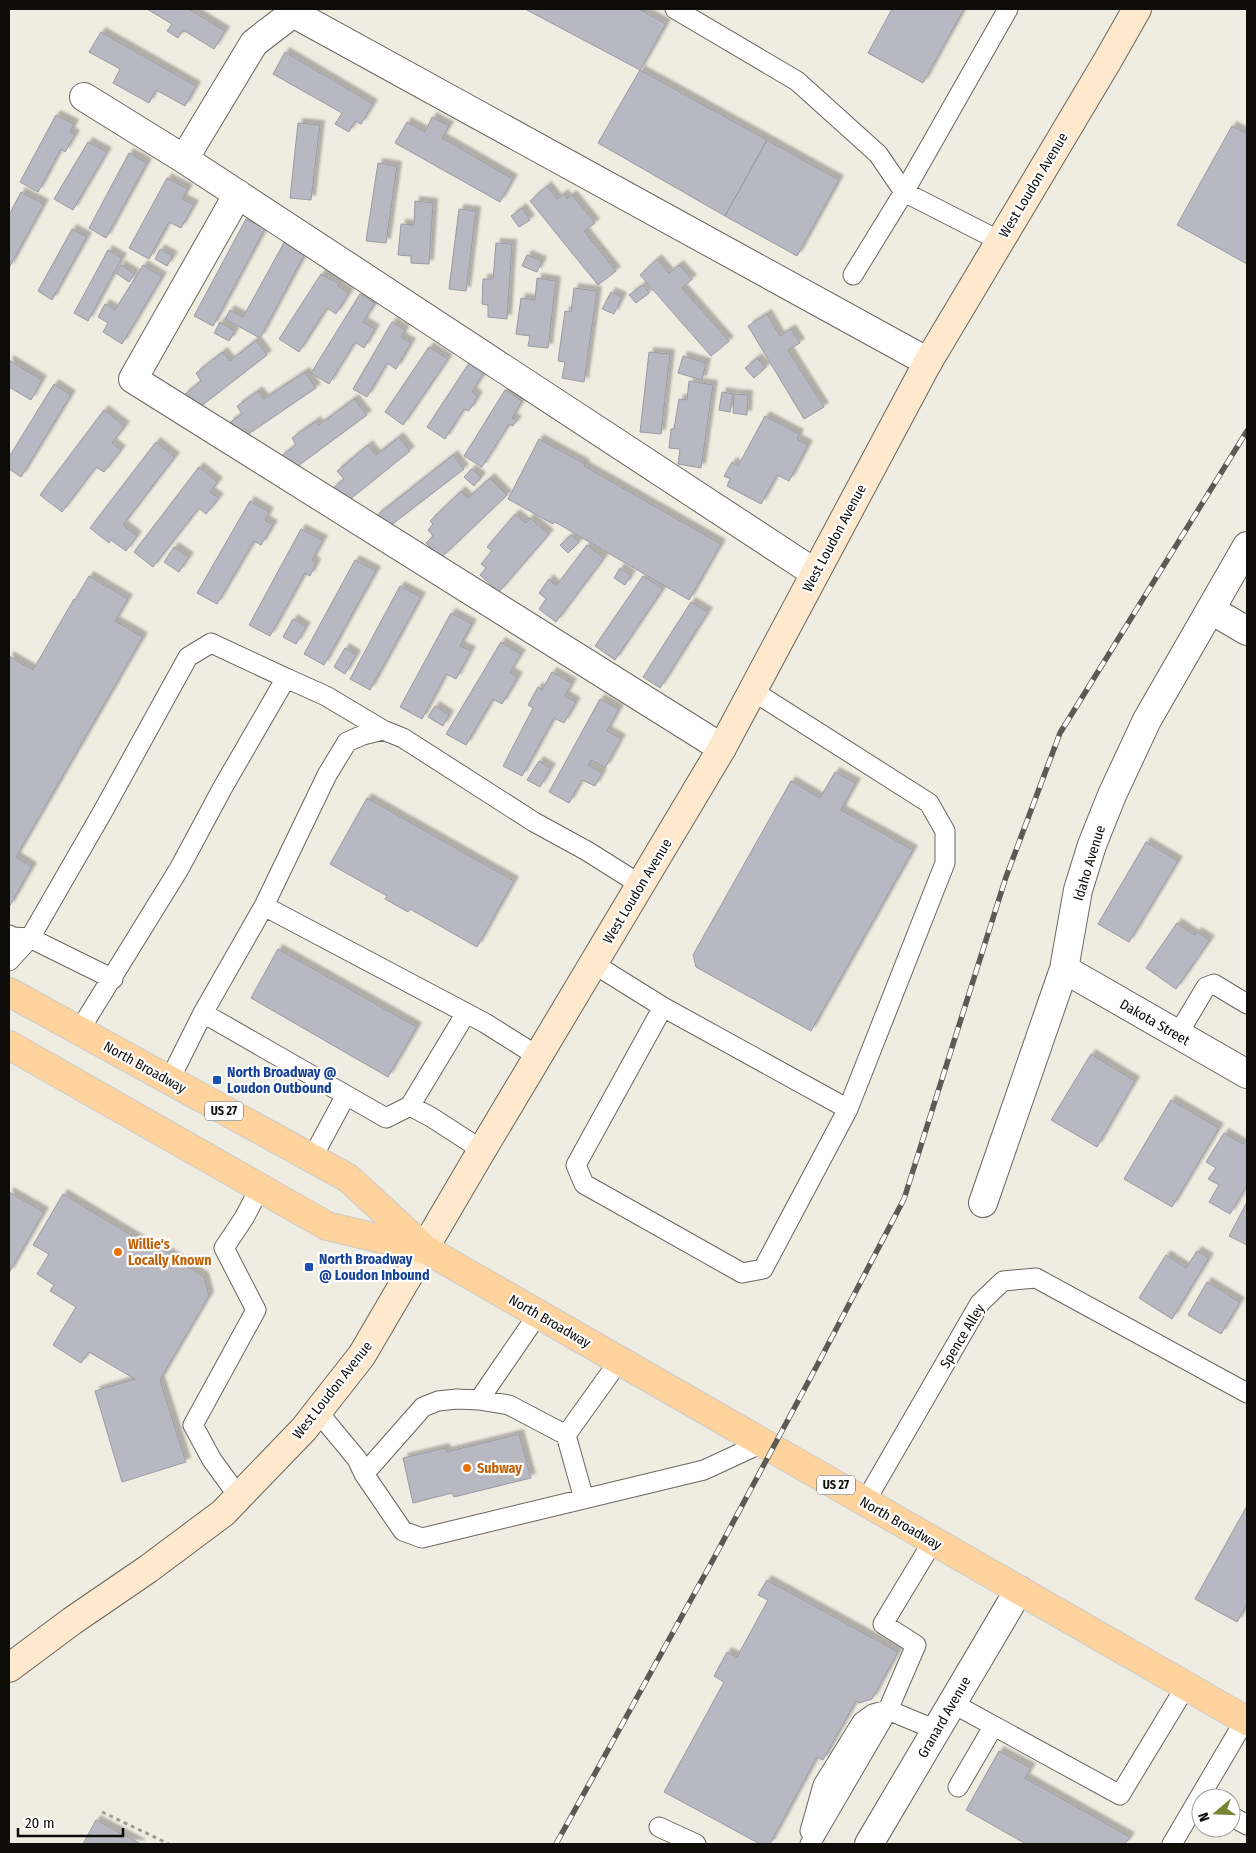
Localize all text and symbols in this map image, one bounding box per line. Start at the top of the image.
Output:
street label: West Loudon Avenue [995,130,1071,241]
street label: West Loudon Avenue [799,482,870,595]
street label: Idaho Avenue [1070,823,1109,903]
street label: West Loudon Avenue [599,836,675,947]
street label: Dakota Street [1117,996,1193,1049]
street label: North Broadway [101,1038,190,1097]
place label: North Broadway @ Loudon Outbound [227,1064,336,1097]
marker: North Broadway @ Loudon Outbound [211,1074,223,1086]
road number: US 27 [205,1102,243,1120]
place label: Willie's Locally Known [128,1236,211,1269]
marker: Willie's Locally Known [112,1246,124,1258]
place label: North Broadway @ Loudon Inbound [319,1251,430,1284]
marker: North Broadway @ Loudon Inbound [303,1261,315,1273]
street label: North Broadway [506,1291,594,1352]
street label: Spence Alley [936,1300,989,1372]
street label: West Loudon Avenue [289,1338,376,1443]
place label: Subway [477,1460,522,1477]
marker: Subway [461,1462,473,1474]
road number: US 27 [817,1476,855,1494]
street label: North Broadway [857,1493,945,1554]
street label: Granard Avenue [914,1674,975,1761]
north arrow [1191,1788,1241,1838]
scale bar [18,1806,122,1838]
text: N [1195,1810,1214,1824]
text: 20 m [25,1814,55,1832]

